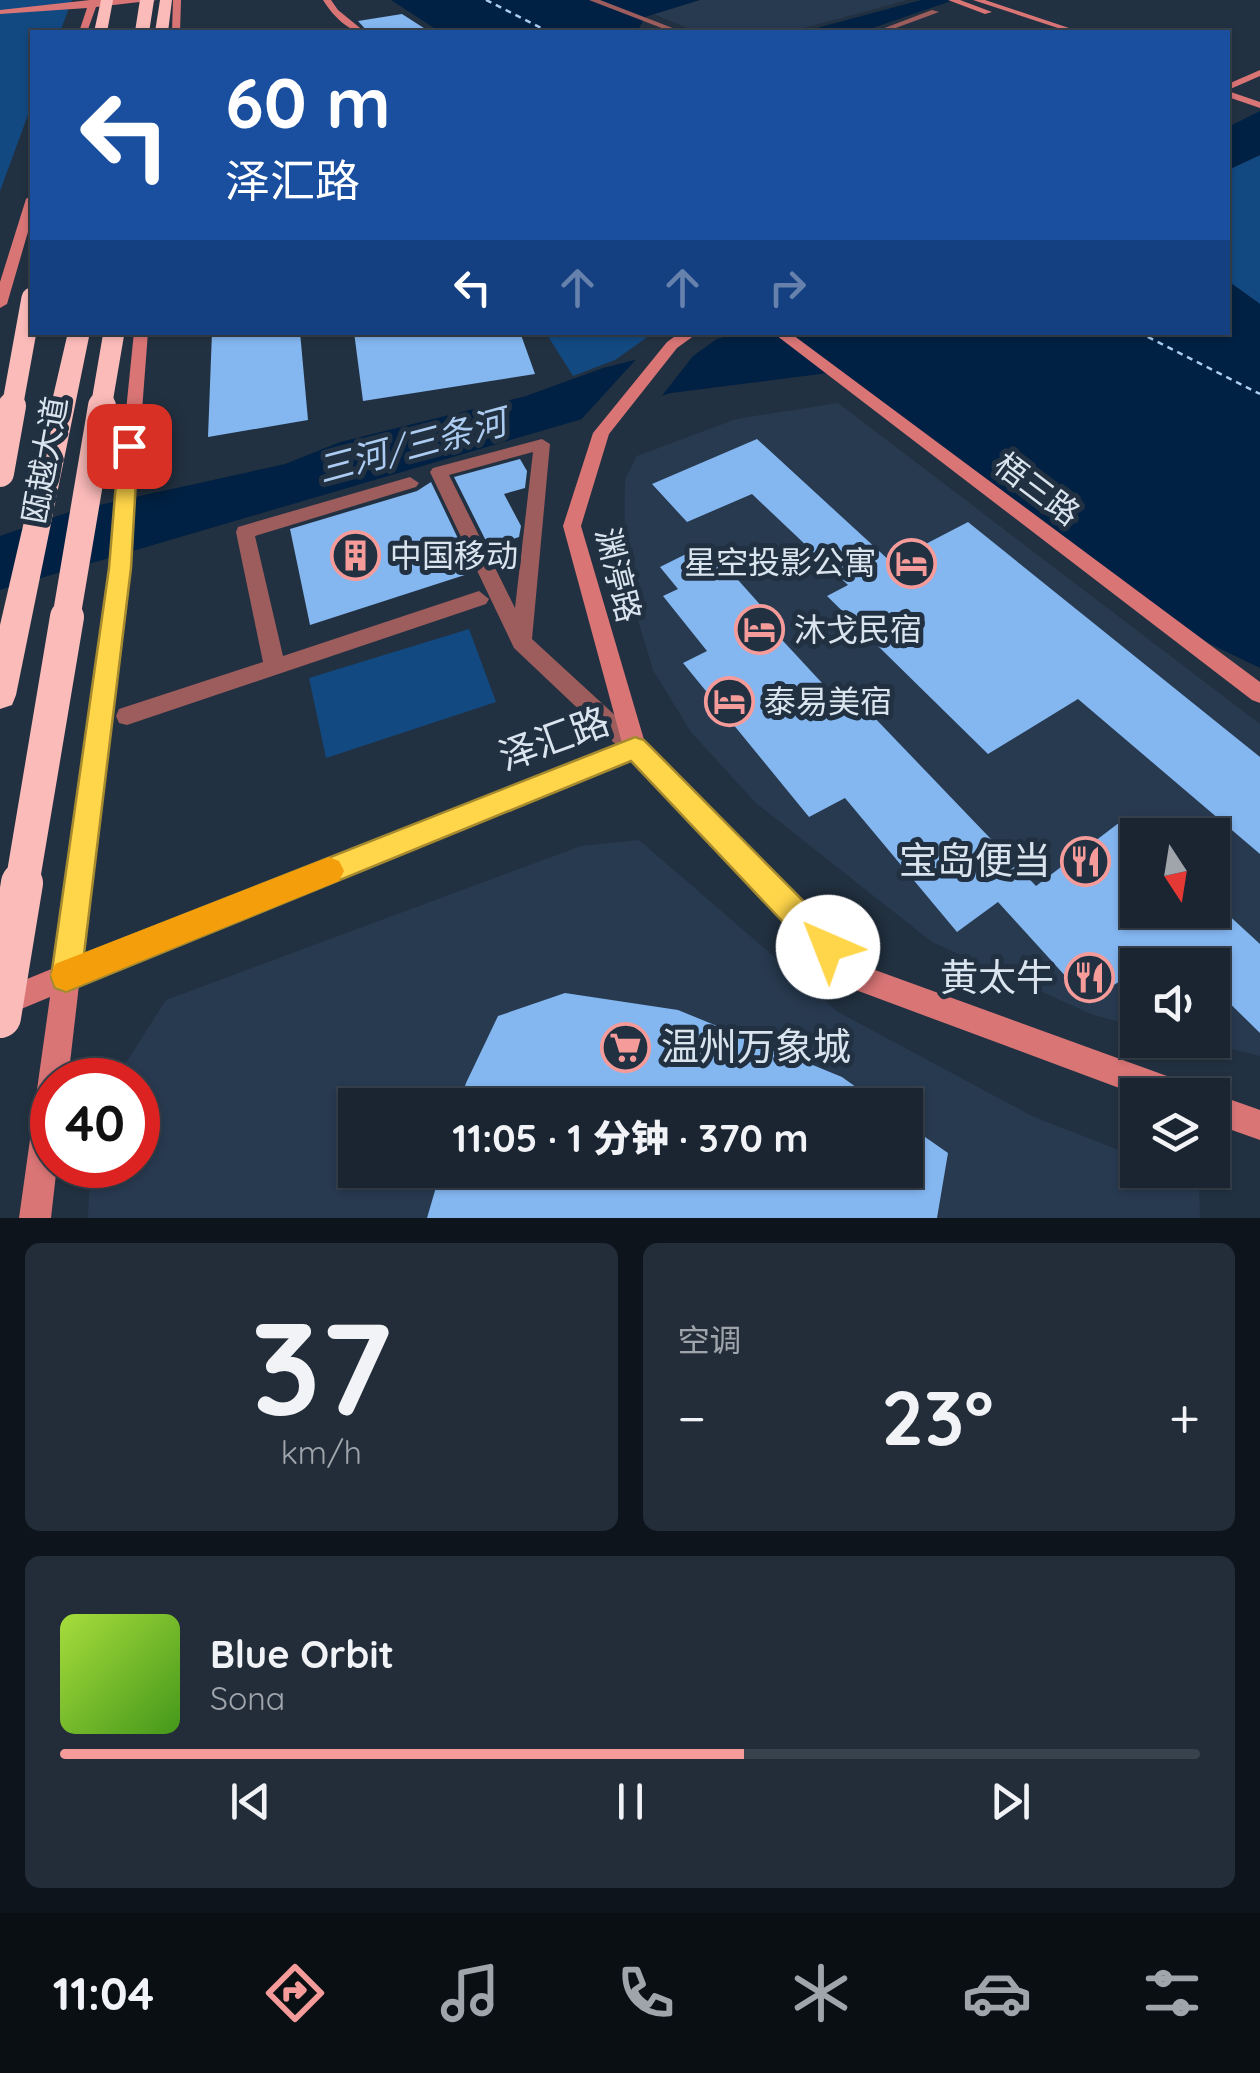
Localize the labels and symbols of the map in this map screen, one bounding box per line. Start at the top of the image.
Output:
street label: 瓯越大道 [13,393,75,526]
water label: 三河/三条河 [313,397,517,491]
pin [87,404,172,489]
street label: 梧三路 [987,443,1088,533]
street label: 渊渟路 [588,523,650,626]
building icon: 中国移动 [329,530,381,582]
place label: 中国移动 [390,535,518,575]
hotel icon: 星空投影公寓 [885,537,937,589]
place label: 星空投影公寓 [684,542,876,582]
hotel icon: 沐戈民宿 [733,604,785,656]
place label: 沐戈民宿 [794,609,922,649]
hotel icon: 泰易美宿 [703,676,755,728]
place label: 泰易美宿 [764,681,892,721]
street label: 泽汇路 [492,696,615,780]
north arrow [1120,818,1230,928]
restaurant icon: 宝岛便当 [1060,835,1112,887]
place label: 宝岛便当 [899,836,1051,884]
position arrow [776,895,880,999]
restaurant icon: 黄太牛 [1063,952,1115,1004]
place label: 黄太牛 [940,953,1054,1001]
supermarket icon: 温州万象城 [600,1021,652,1073]
place label: 温州万象城 [661,1022,851,1070]
speed limit sign: 40 [30,1058,160,1188]

